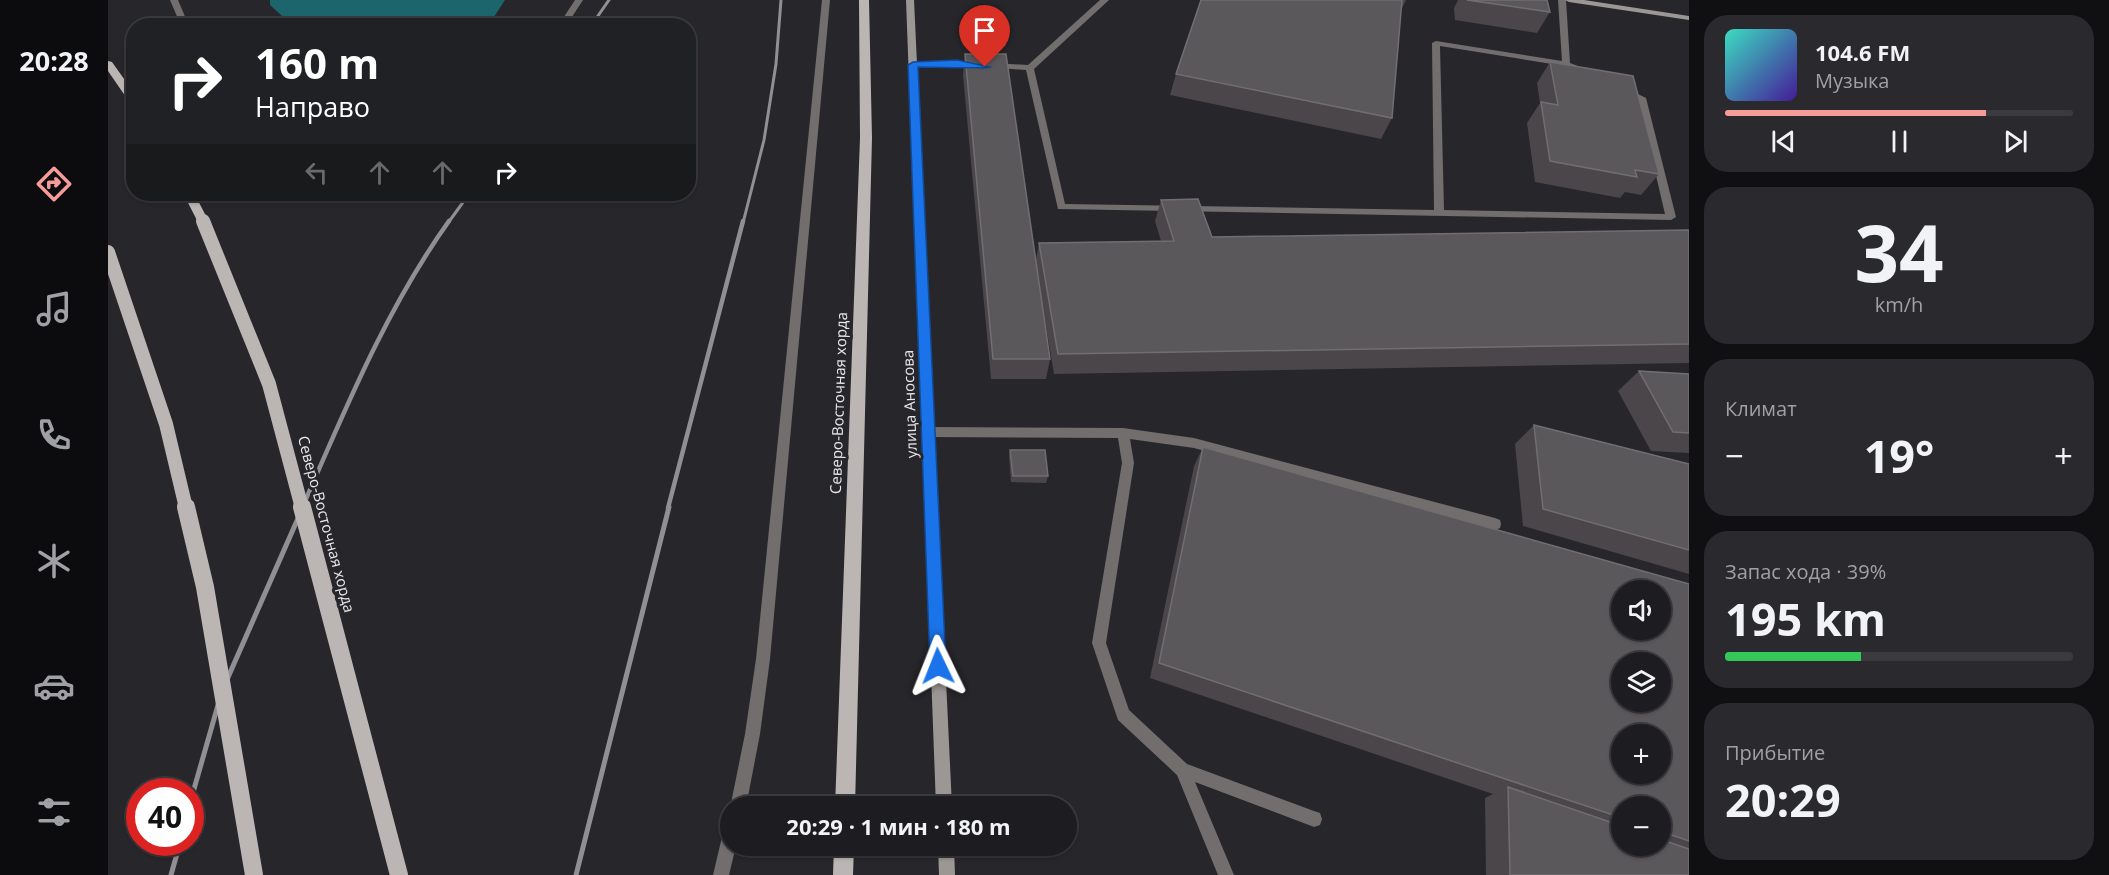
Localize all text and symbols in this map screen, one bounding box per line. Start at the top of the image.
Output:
pin [959,5,1010,67]
icon: arrive [968,14,1001,47]
text: 160 m [255,34,379,91]
text: 104.6 FM [1815,37,1910,67]
text: 20:28 [19,42,89,79]
icon: right [156,42,234,120]
text: Музыка [1815,67,1889,94]
text: Направо [255,88,370,125]
icon: previous [1767,125,1800,158]
icon: pause [1883,125,1916,158]
icon: next [1999,125,2032,158]
icon: left [300,156,333,189]
icon: ahead [363,156,396,189]
icon: ahead [426,156,459,189]
icon: right [489,156,522,189]
icon: directions [33,163,75,205]
text: 34 [1854,199,1944,305]
icon: music [33,288,75,330]
text: km/h [1875,291,1923,318]
street label: Северо-Восточная хорда [825,312,851,494]
street label: улица Аносова [897,349,921,459]
text: Климат [1725,395,1797,422]
icon: phone [33,414,75,456]
text: 19° [1864,425,1934,486]
street label: Северо-Восточная хорда [294,433,360,615]
text: − [1725,433,1744,478]
text: + [2054,433,2073,478]
icon: climate [33,540,75,582]
text: Запас хода · 39% [1725,558,1886,585]
map controls [1611,580,1671,856]
button: sound [1611,580,1671,640]
text: 195 km [1725,588,1886,649]
position arrow [906,634,970,698]
button: layers [1611,652,1671,712]
icon: car [33,665,75,707]
button: + [1611,724,1671,784]
text: Прибытие [1725,739,1825,766]
text: 20:29 [1725,769,1841,830]
speed limit sign: 40 [126,778,204,856]
icon: filters [33,791,75,833]
button: − [1611,796,1671,856]
text: 20:29 · 1 мин · 180 m [786,811,1011,841]

